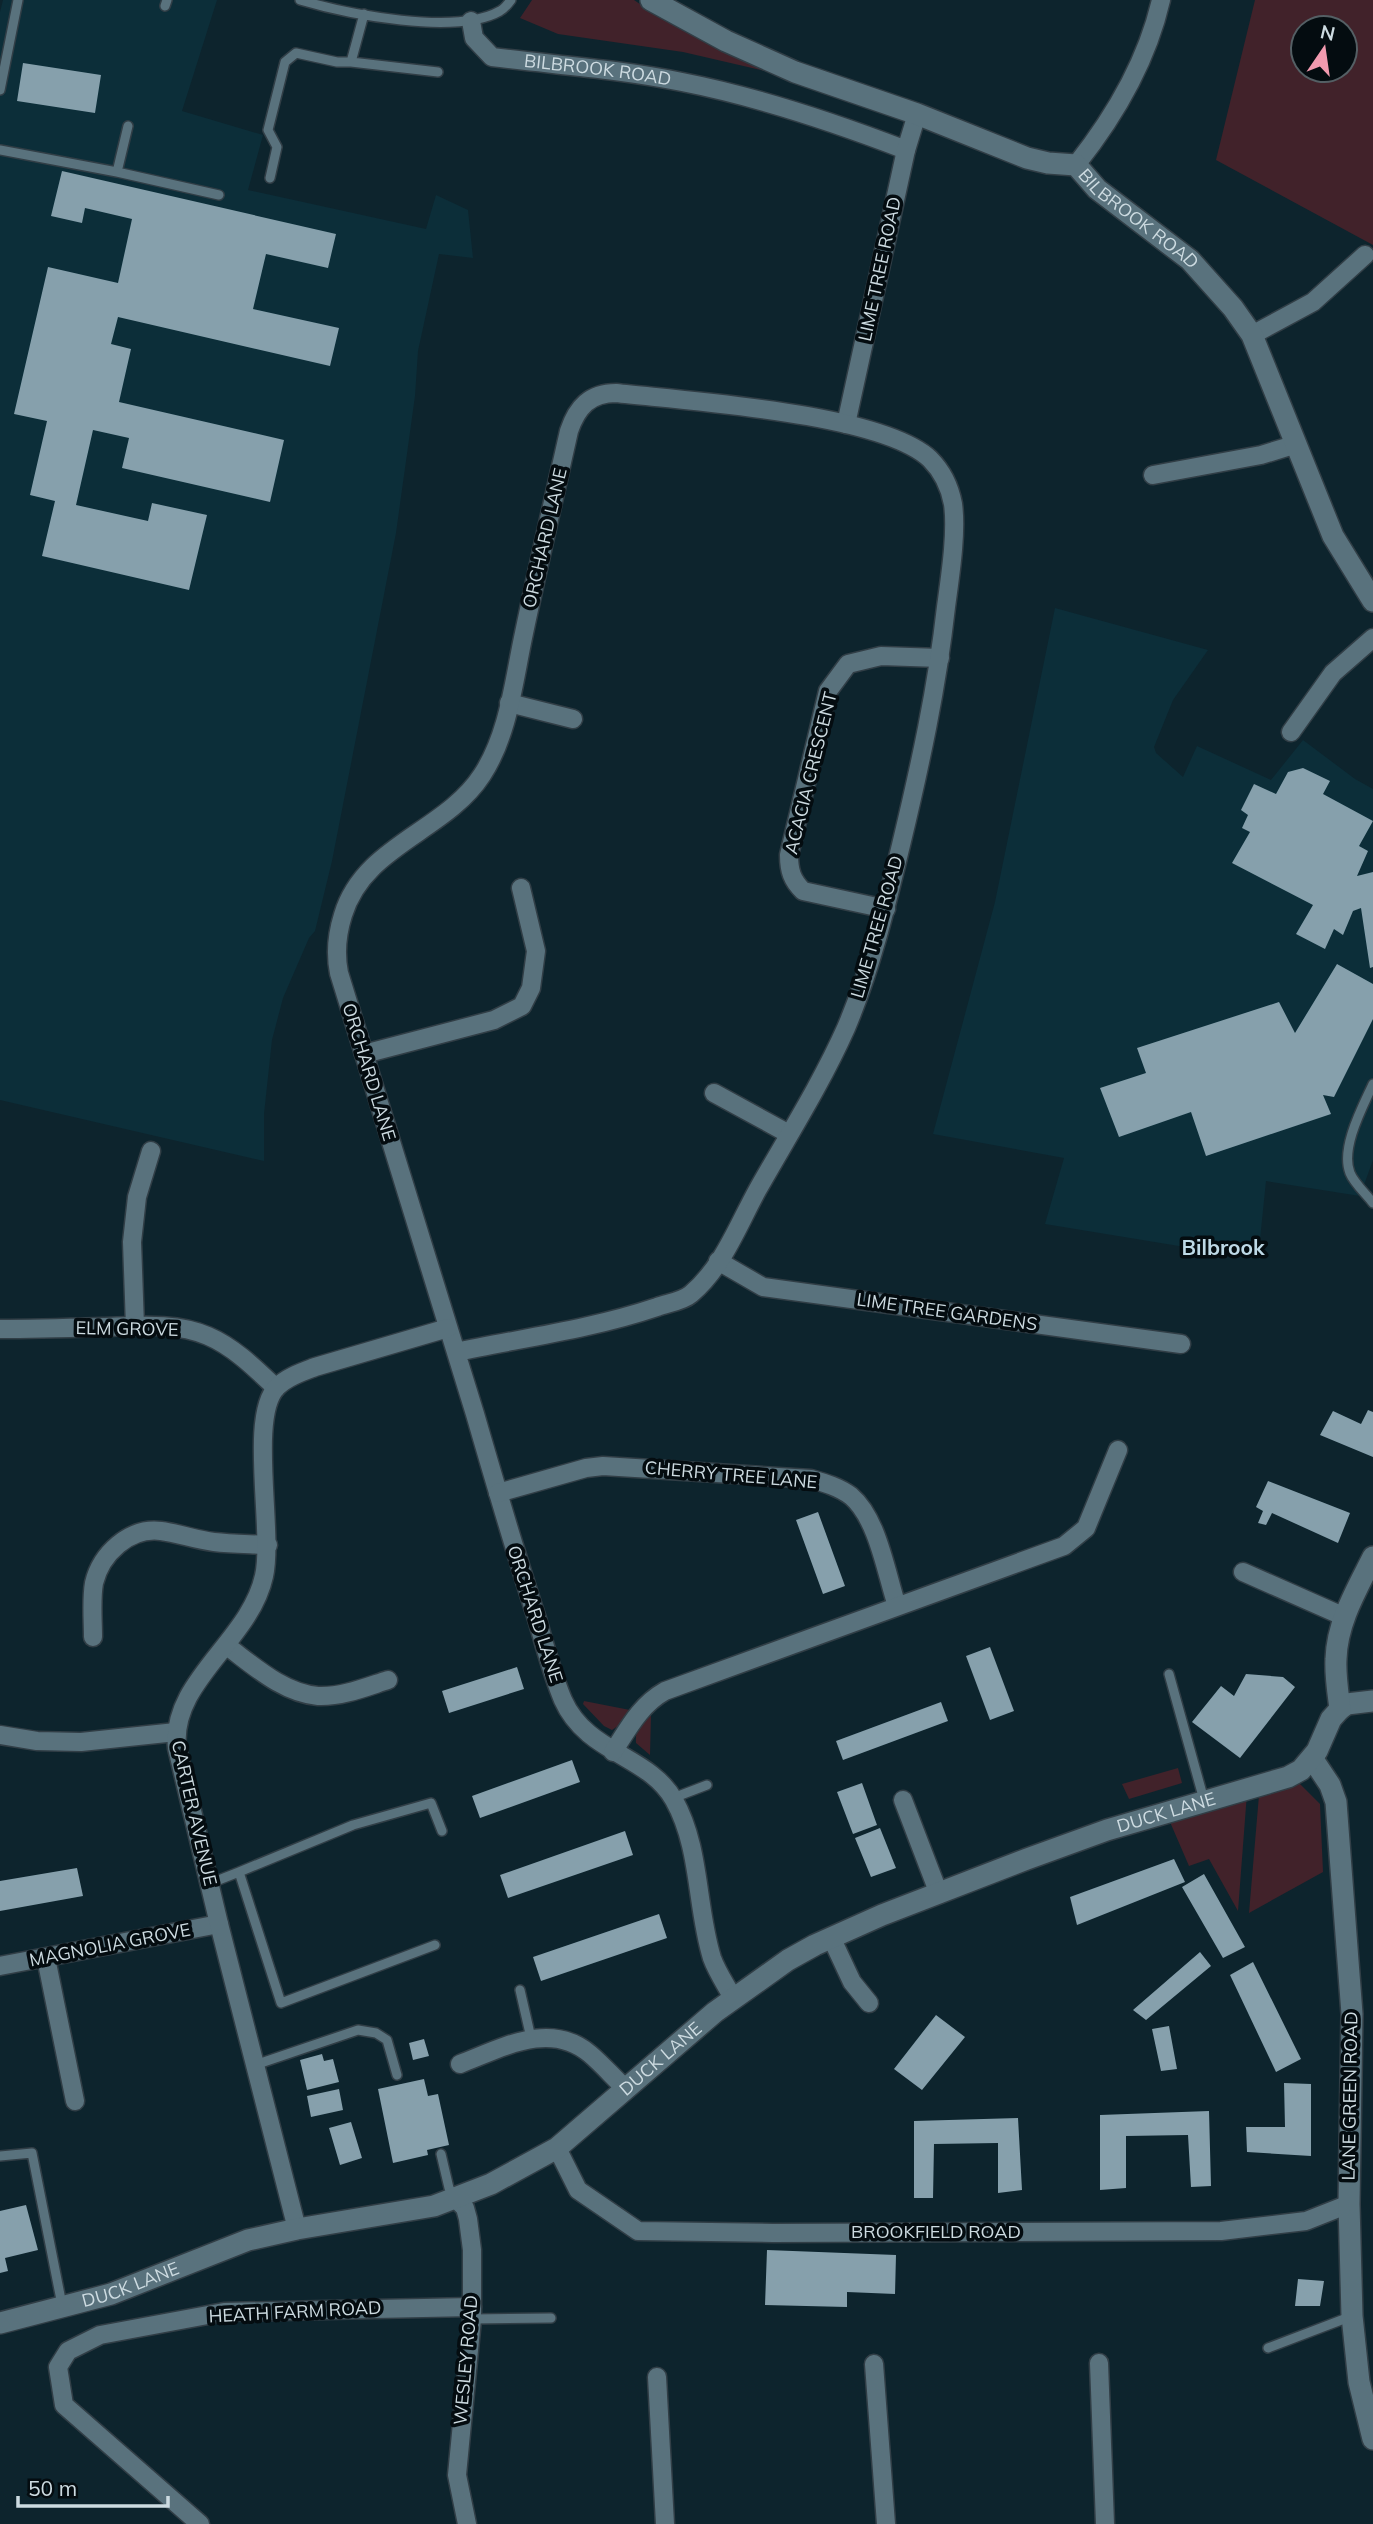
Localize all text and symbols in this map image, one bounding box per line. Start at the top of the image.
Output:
north arrow [1289,14,1359,84]
text: N [1318,19,1338,46]
street label: BILBROOK ROAD [523,49,673,91]
street label: BILBROOK ROAD [1073,164,1204,273]
street label: LIME TREE ROAD [853,195,906,343]
street label: ORCHARD LANE [517,466,572,610]
street label: ACACIA CRESCENT [779,689,842,856]
street label: LIME TREE ROAD [845,853,908,1001]
street label: ORCHARD LANE [338,1000,401,1144]
district label: Bilbrook [1181,1234,1265,1260]
street label: LIME TREE GARDENS [855,1287,1039,1336]
street label: ELM GROVE [75,1316,179,1341]
street label: CHERRY TREE LANE [644,1456,818,1493]
street label: ORCHARD LANE [502,1542,568,1685]
street label: CARTER AVENUE [167,1738,222,1888]
street label: DUCK LANE [1114,1787,1218,1838]
street label: MAGNOLIA GROVE [27,1918,192,1971]
street label: LANE GREEN ROAD [1337,2011,1362,2181]
street label: DUCK LANE [614,2017,706,2100]
street label: BROOKFIELD ROAD [851,2220,1021,2243]
street label: DUCK LANE [79,2256,182,2312]
street label: WESLEY ROAD [448,2294,483,2426]
street label: HEATH FARM ROAD [208,2295,382,2328]
scale bar [18,2464,168,2508]
text: 50 m [28,2475,77,2501]

